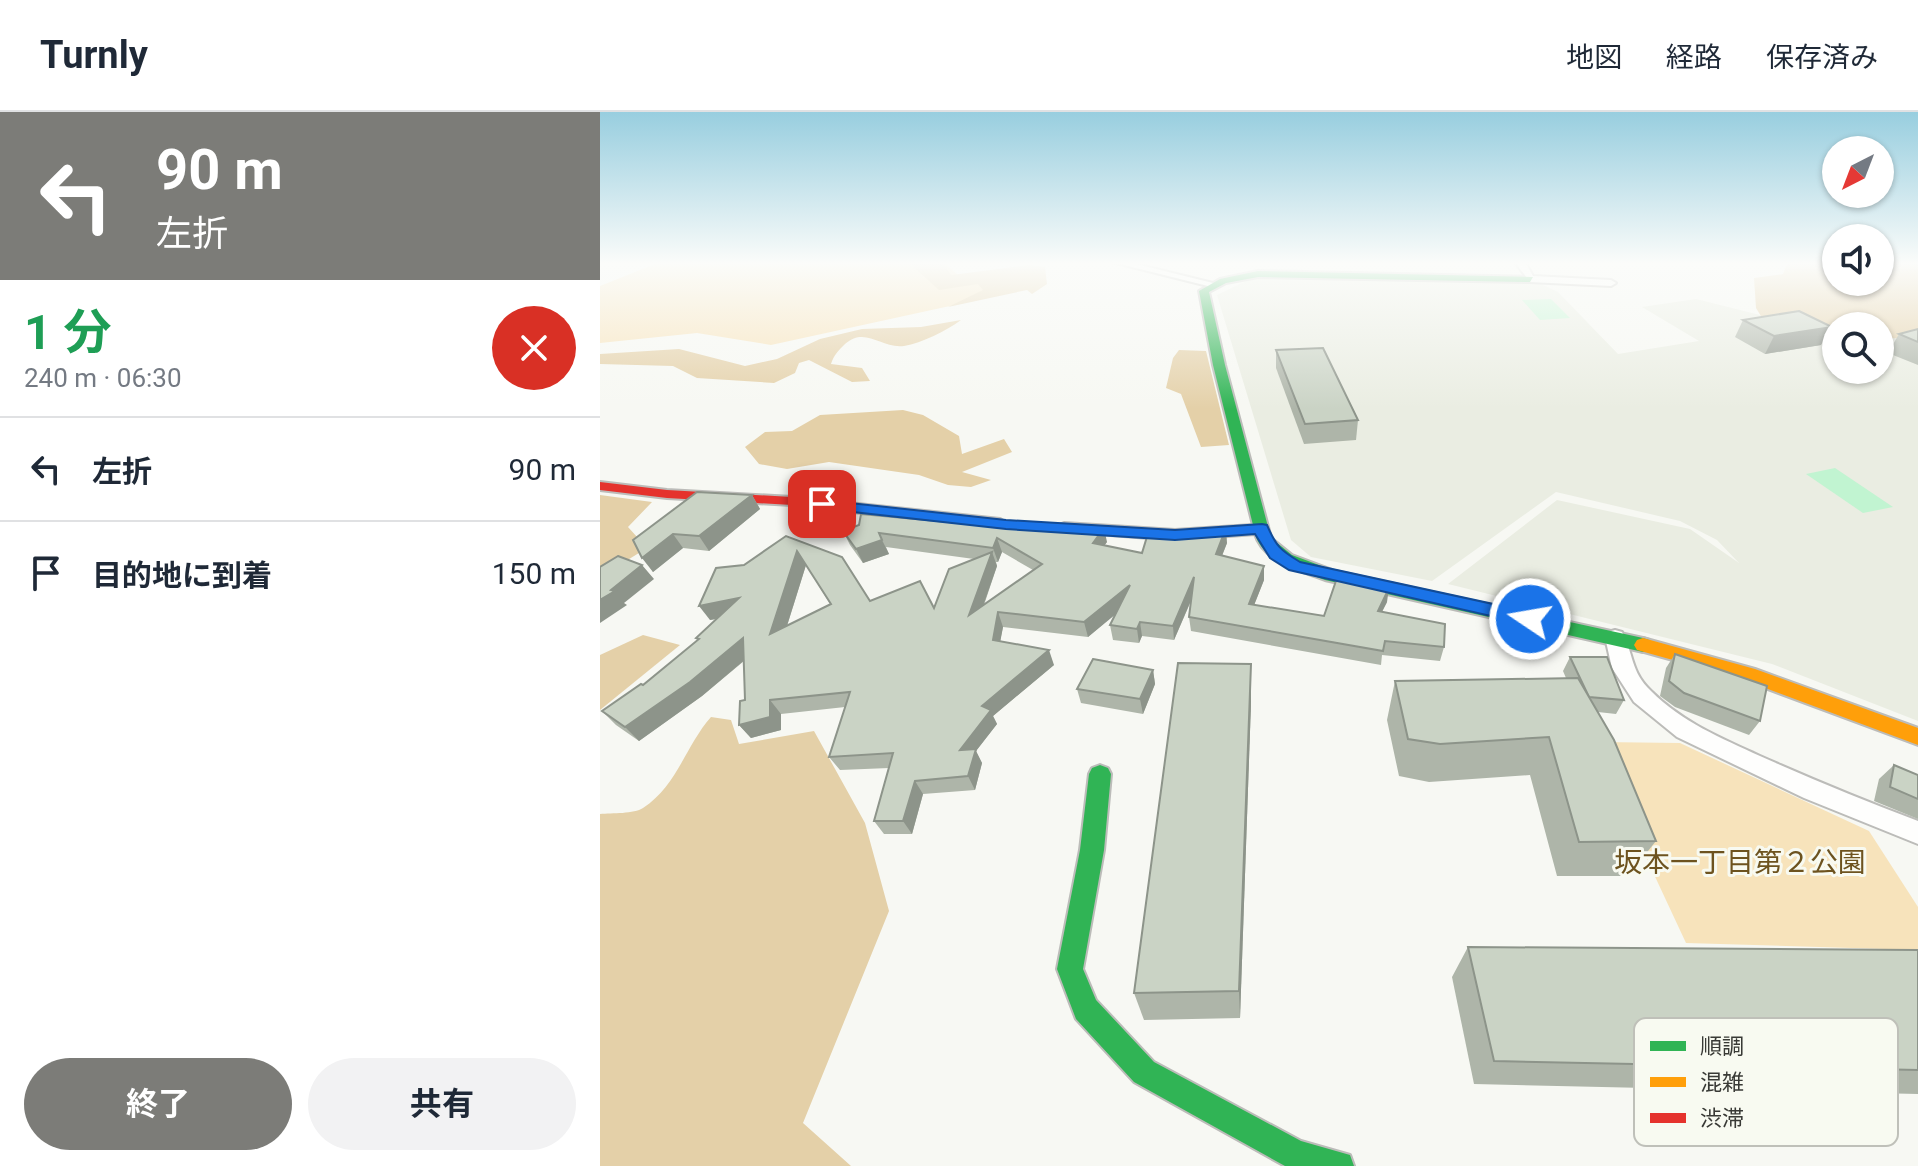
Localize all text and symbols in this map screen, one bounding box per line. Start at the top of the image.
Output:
text: Turnly [40,33,148,77]
text: 地図 [1566,41,1622,74]
text: 経路 [1666,41,1722,74]
text: 保存済み [1766,41,1878,74]
north arrow [1822,136,1894,208]
map controls [1822,136,1894,384]
text: 90 m [156,137,283,203]
icon: left [24,144,128,248]
text: 左折 [156,213,228,255]
button: sound [1822,224,1894,296]
text: 1 分 [24,304,111,361]
button: close [492,306,576,390]
button: search [1822,312,1894,384]
text: 240 m · 06:30 [24,363,182,393]
icon: left [24,447,68,491]
text: 90 m [509,452,576,487]
text: 左折 [92,454,152,489]
pin [788,470,856,538]
icon: arrive [800,482,844,526]
icon: arrive [24,551,68,595]
text: 150 m [492,556,576,591]
text: 目的地に到着 [92,558,272,593]
position arrow [1488,577,1572,661]
park label: 坂本一丁目第２公園 [1614,846,1866,879]
legend [1634,1018,1898,1146]
text: 順調 [1700,1034,1744,1059]
button: 終了 [24,1058,292,1150]
button: 共有 [308,1058,576,1150]
text: 混雑 [1700,1070,1744,1095]
text: 渋滞 [1700,1106,1744,1131]

